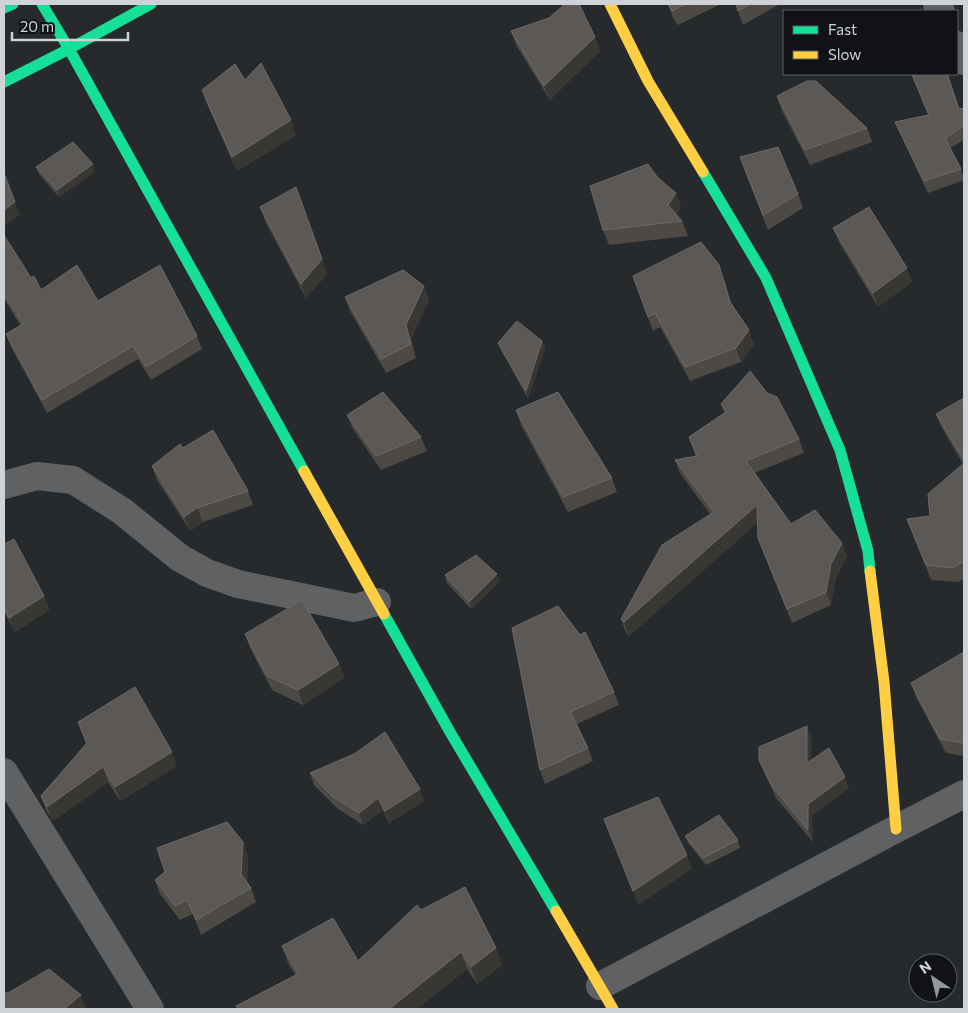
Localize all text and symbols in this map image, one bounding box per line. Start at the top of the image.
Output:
scale bar [12,10,129,42]
legend [783,10,958,75]
text: 20 m [20,17,54,35]
text: Fast [828,20,857,38]
text: Slow [828,45,861,63]
north arrow [908,953,958,1003]
text: N [916,957,934,977]

